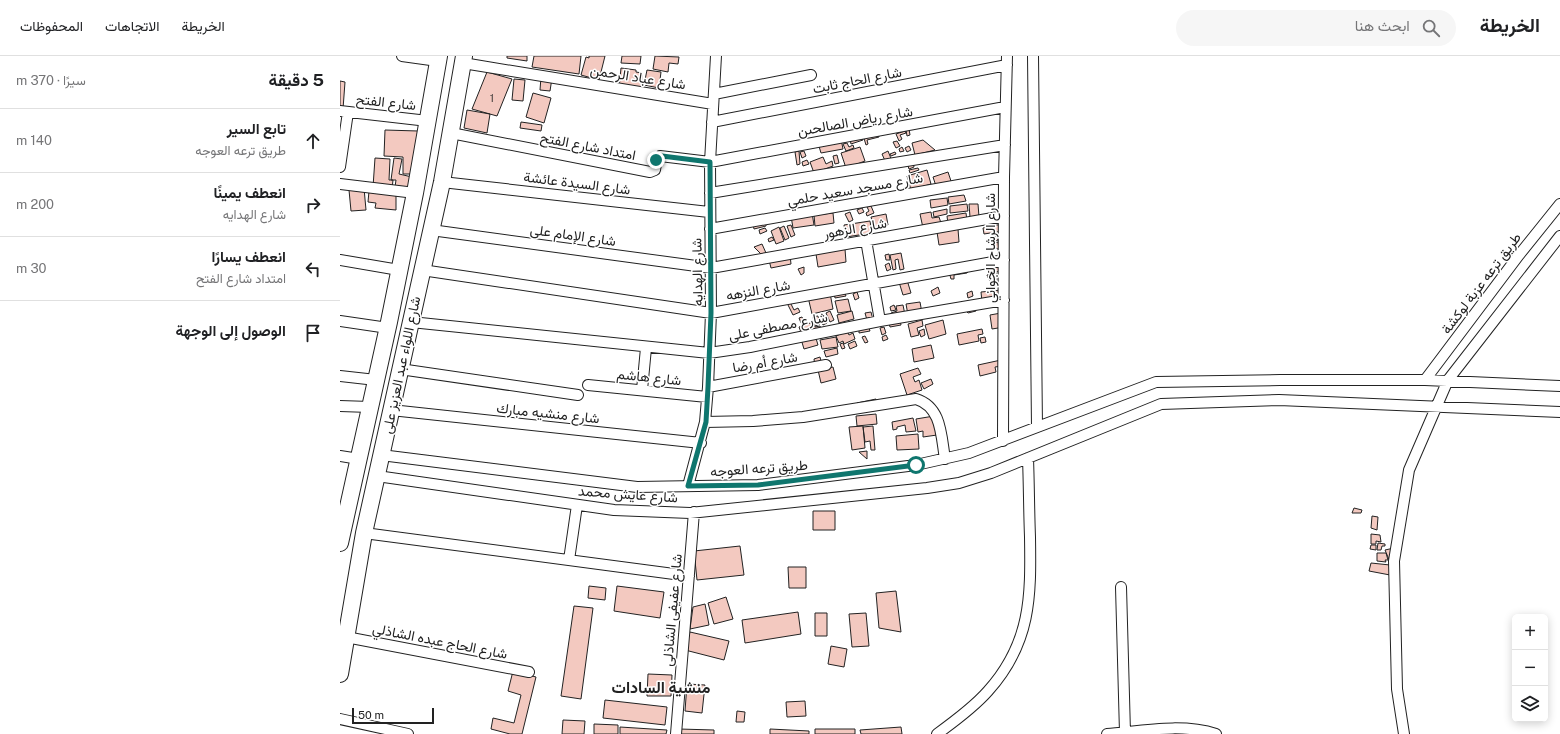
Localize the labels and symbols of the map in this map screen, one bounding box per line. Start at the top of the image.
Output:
street label: شارع عباد الرحمن [589,62,687,95]
street label: شارع الحاج ثابت [811,64,903,99]
street label: شارع الفتح [355,91,417,116]
house number: 1 [490,91,494,105]
street label: شارع رياض الصالحىن [796,103,914,142]
street label: امتداد شارع الفتح [538,129,637,166]
route end [647,151,665,169]
street label: شارع السيدة عائشة [522,169,631,200]
street label: شارع مسجد سعيد حلمي [786,169,925,213]
street label: شارع الرشاح الجواني [982,193,1002,303]
street label: شارع الزهور [821,215,888,245]
street label: شارع الإمام على [529,221,617,252]
street label: طريق ترعه عزبة لوكشة [1438,229,1525,337]
street label: شارع الهدايه [688,238,709,306]
street label: شارع النزهه [725,276,792,306]
street label: شارع اللواء عبد العزيز على [379,295,426,436]
street label: شارع مصطفى على [727,309,830,346]
street label: شارع أم رضا [731,348,799,379]
street label: شارع هاشم [616,366,682,391]
street label: شارع منشيه مبارك [495,400,600,429]
route start [907,456,925,474]
street label: طريق ترعه العوجه [710,457,808,480]
street label: شارع عايش محمد [577,483,678,508]
street label: شارع عفيفى الشاذلى [659,553,688,667]
street label: شارع الحاج عبده الشاذلي [371,620,509,666]
district label: منشية السادات [612,678,711,697]
scale bar [352,706,434,725]

